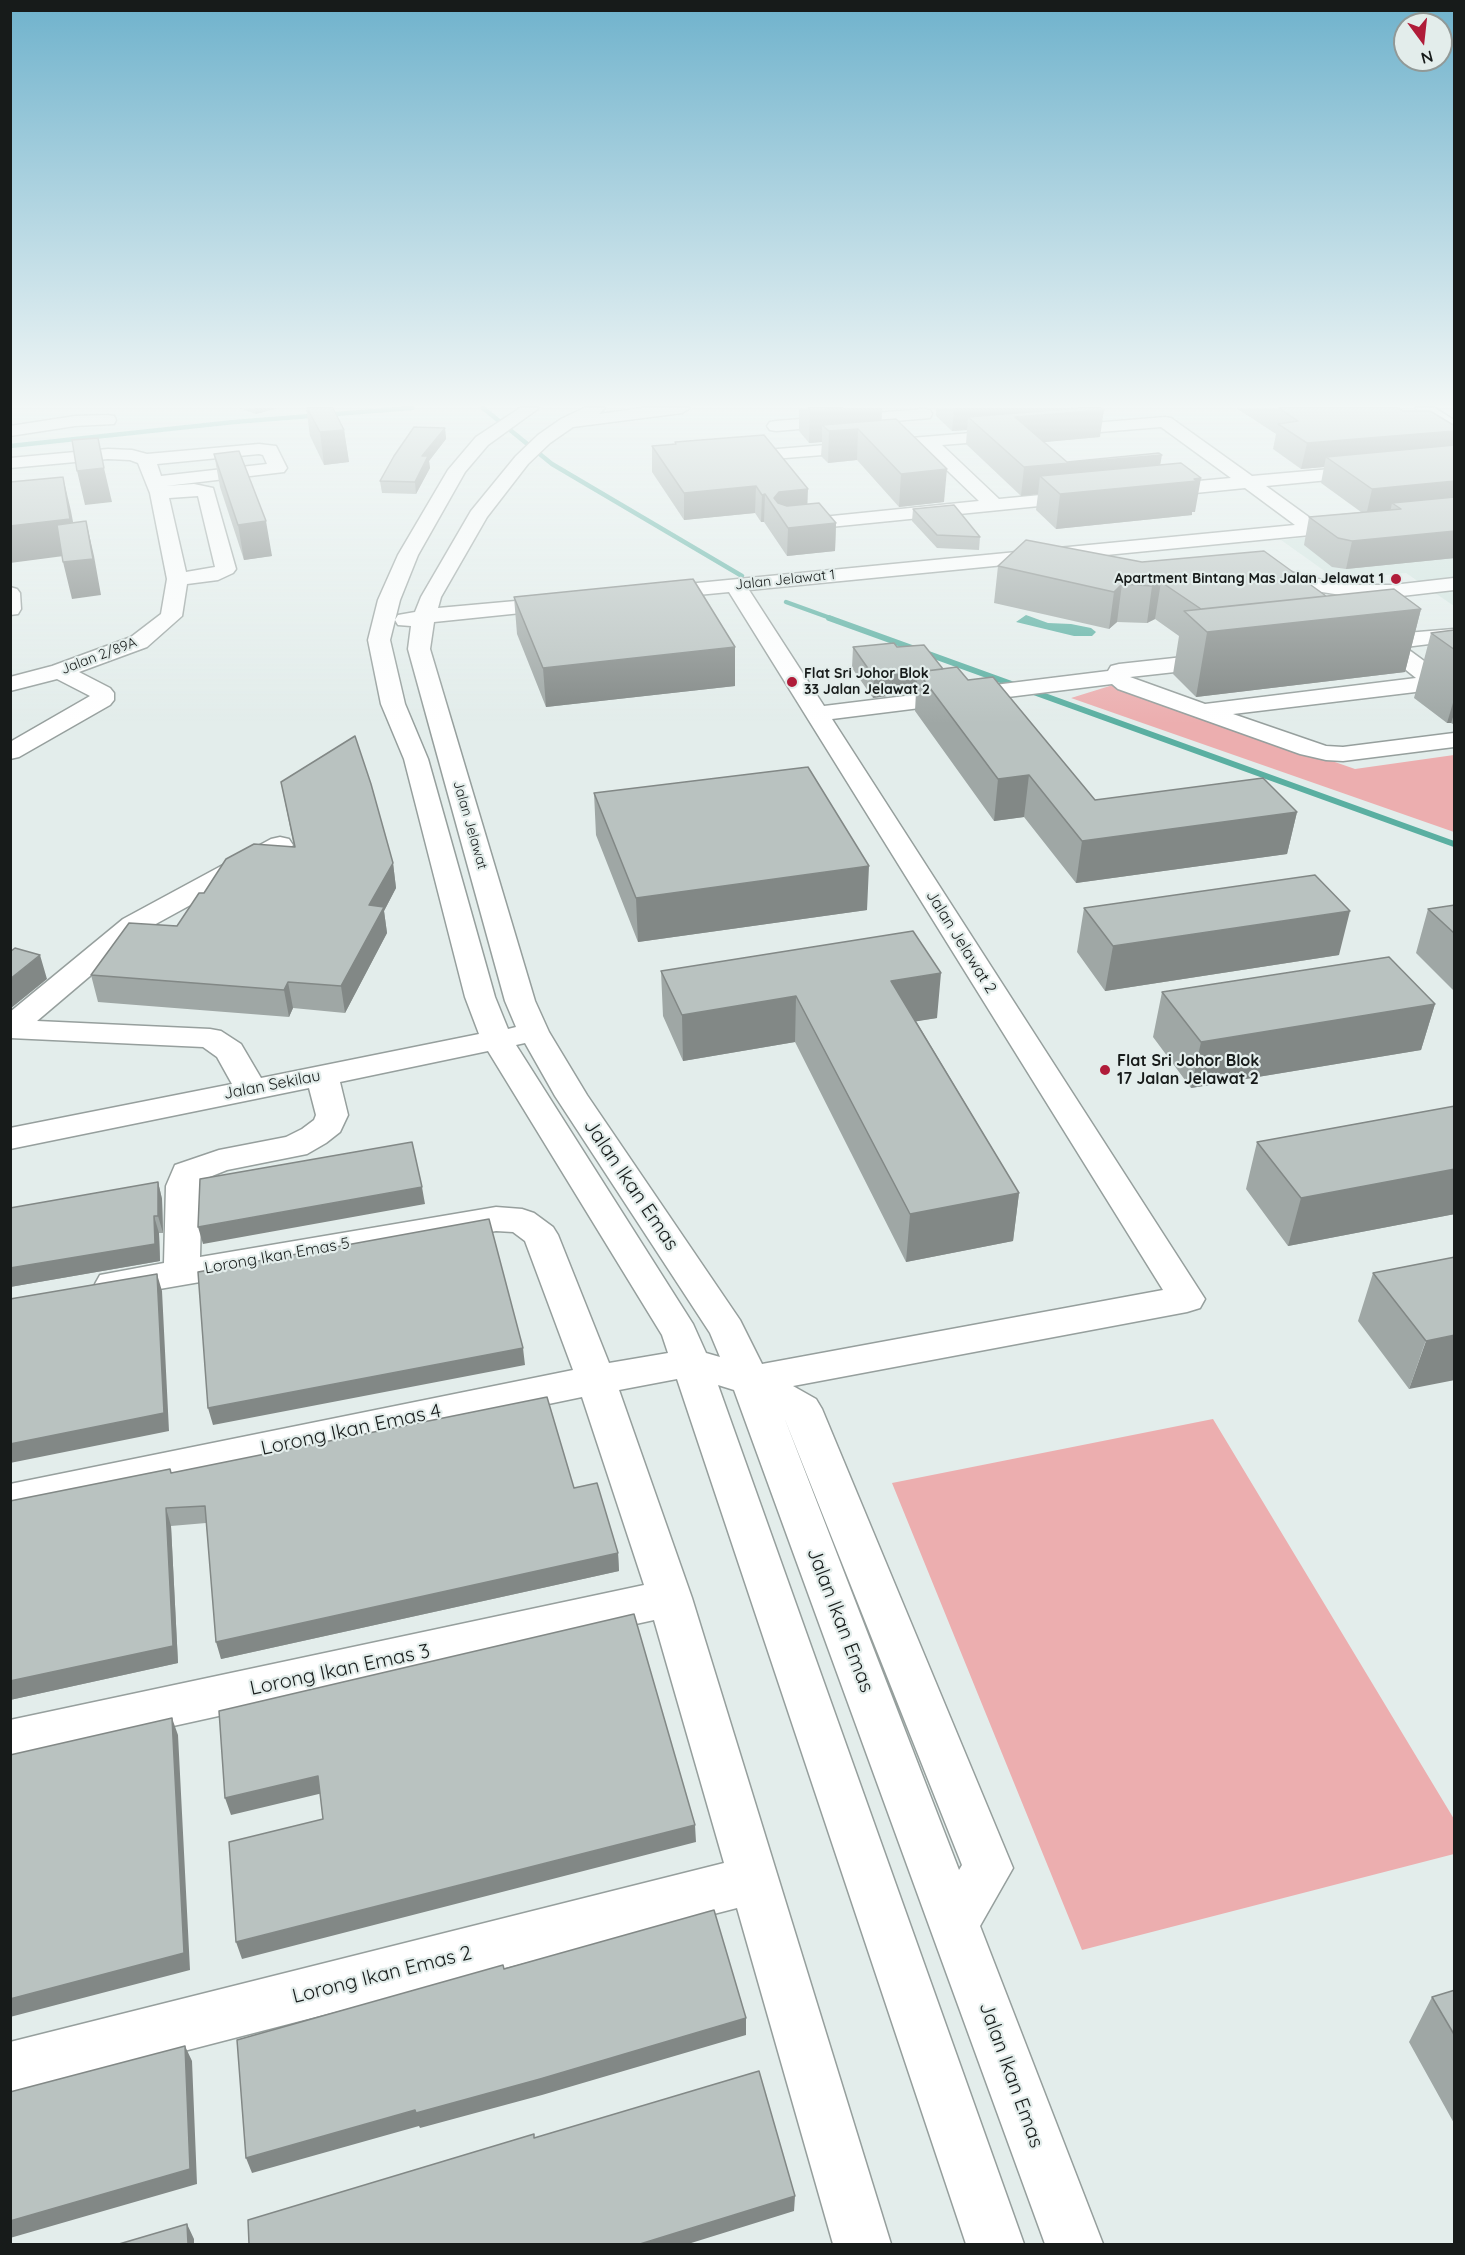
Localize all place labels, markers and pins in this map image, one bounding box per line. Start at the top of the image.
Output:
place label: Apartment Bintang Mas Jalan Jelawat 1 [1115,571,1384,587]
marker: Apartment Bintang Mas Jalan Jelawat 1 [1389,572,1403,586]
place label: Flat Sri Johor Blok 33 Jalan Jelawat 2 [804,666,930,698]
marker: Flat Sri Johor Blok 33 Jalan Jelawat 2 [785,675,799,689]
place label: Flat Sri Johor Blok 17 Jalan Jelawat 2 [1117,1051,1259,1089]
marker: Flat Sri Johor Blok 17 Jalan Jelawat 2 [1098,1063,1112,1077]

